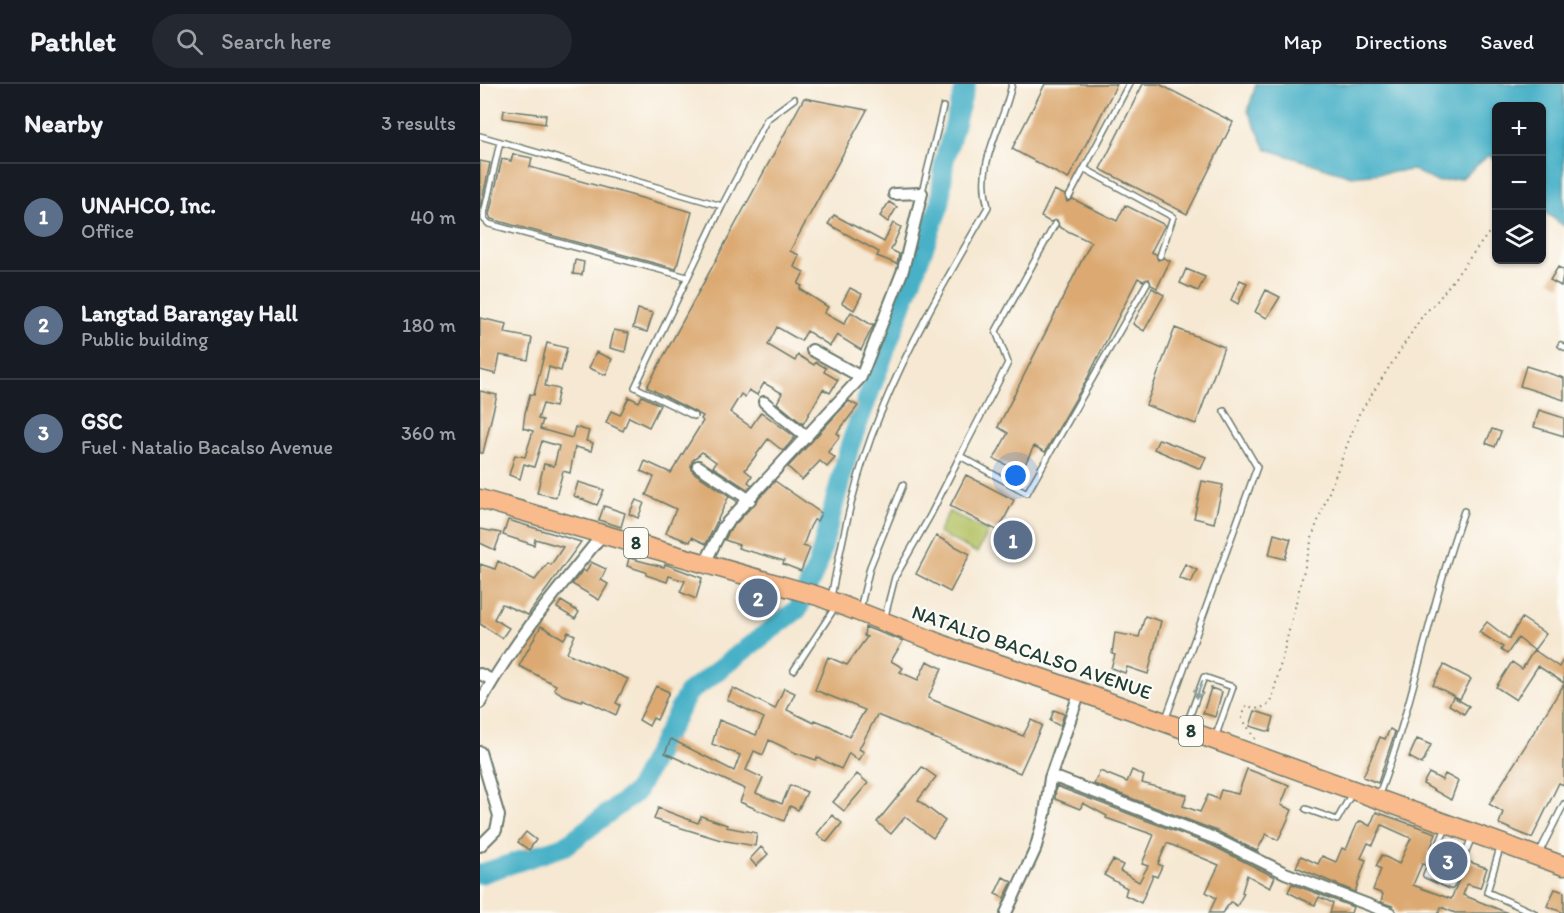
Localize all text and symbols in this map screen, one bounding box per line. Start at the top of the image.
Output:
search box [152,14,572,68]
text: Pathlet [30,24,116,58]
icon: search [173,25,206,58]
text: Search here [221,28,331,55]
text: Map [1284,29,1322,54]
text: Directions [1355,29,1447,54]
text: Saved [1480,29,1534,54]
map controls [1492,102,1546,264]
button: + [1492,102,1546,156]
text: Nearby [24,107,103,139]
text: 3 results [381,111,456,135]
button: − [1492,156,1546,210]
text: UNAHCO, Inc. [81,192,216,219]
text: 1 [39,205,48,229]
text: 40 m [410,205,456,229]
button: layers [1492,210,1546,264]
text: Office [81,219,134,243]
text: Langtad Barangay Hall [81,300,298,327]
text: 2 [38,313,49,337]
text: 180 m [402,313,456,337]
text: Public building [81,327,208,351]
text: GSC [81,408,123,435]
text: 3 [38,421,49,445]
text: 360 m [401,421,456,445]
text: Fuel · Natalio Bacalso Avenue [81,435,333,459]
your location [1001,461,1030,490]
pin: 1 [994,518,1032,562]
road number: 8 [624,528,648,558]
pin: 2 [738,576,778,620]
street label: NATALIO BACALSO AVENUE [909,600,1155,704]
one-way arrow [1193,680,1204,699]
road number: 8 [1179,716,1203,746]
pin: 3 [1428,838,1468,884]

